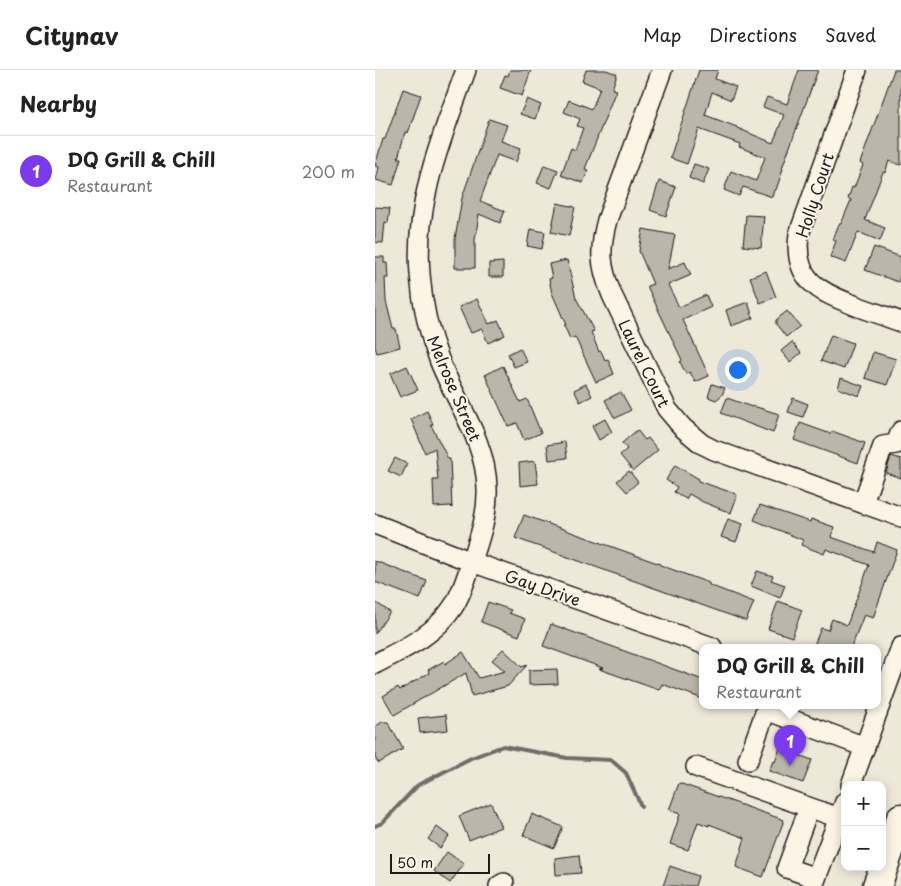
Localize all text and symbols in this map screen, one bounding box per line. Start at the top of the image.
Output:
text: Citynav [25,17,118,53]
text: Map [643,21,681,48]
text: Directions [709,21,797,48]
text: Saved [825,21,876,48]
text: Nearby [20,87,97,119]
text: DQ Grill & Chill [67,145,215,173]
street label: Holly Court [789,149,839,241]
text: 1 [32,159,40,183]
text: 200 m [302,159,355,183]
text: Restaurant [67,173,153,197]
street label: Laurel Court [613,315,677,412]
street label: Melrose Street [422,331,488,445]
your location [725,357,751,383]
street label: Gay Drive [502,563,584,611]
popup [699,644,881,709]
text: DQ Grill & Chill [716,651,864,679]
text: Restaurant [716,679,802,703]
pin: 1 [774,725,806,766]
map controls [841,781,886,871]
button: + [841,781,886,826]
button: − [841,826,886,871]
scale bar [390,851,490,874]
text: 50 m [397,852,433,873]

